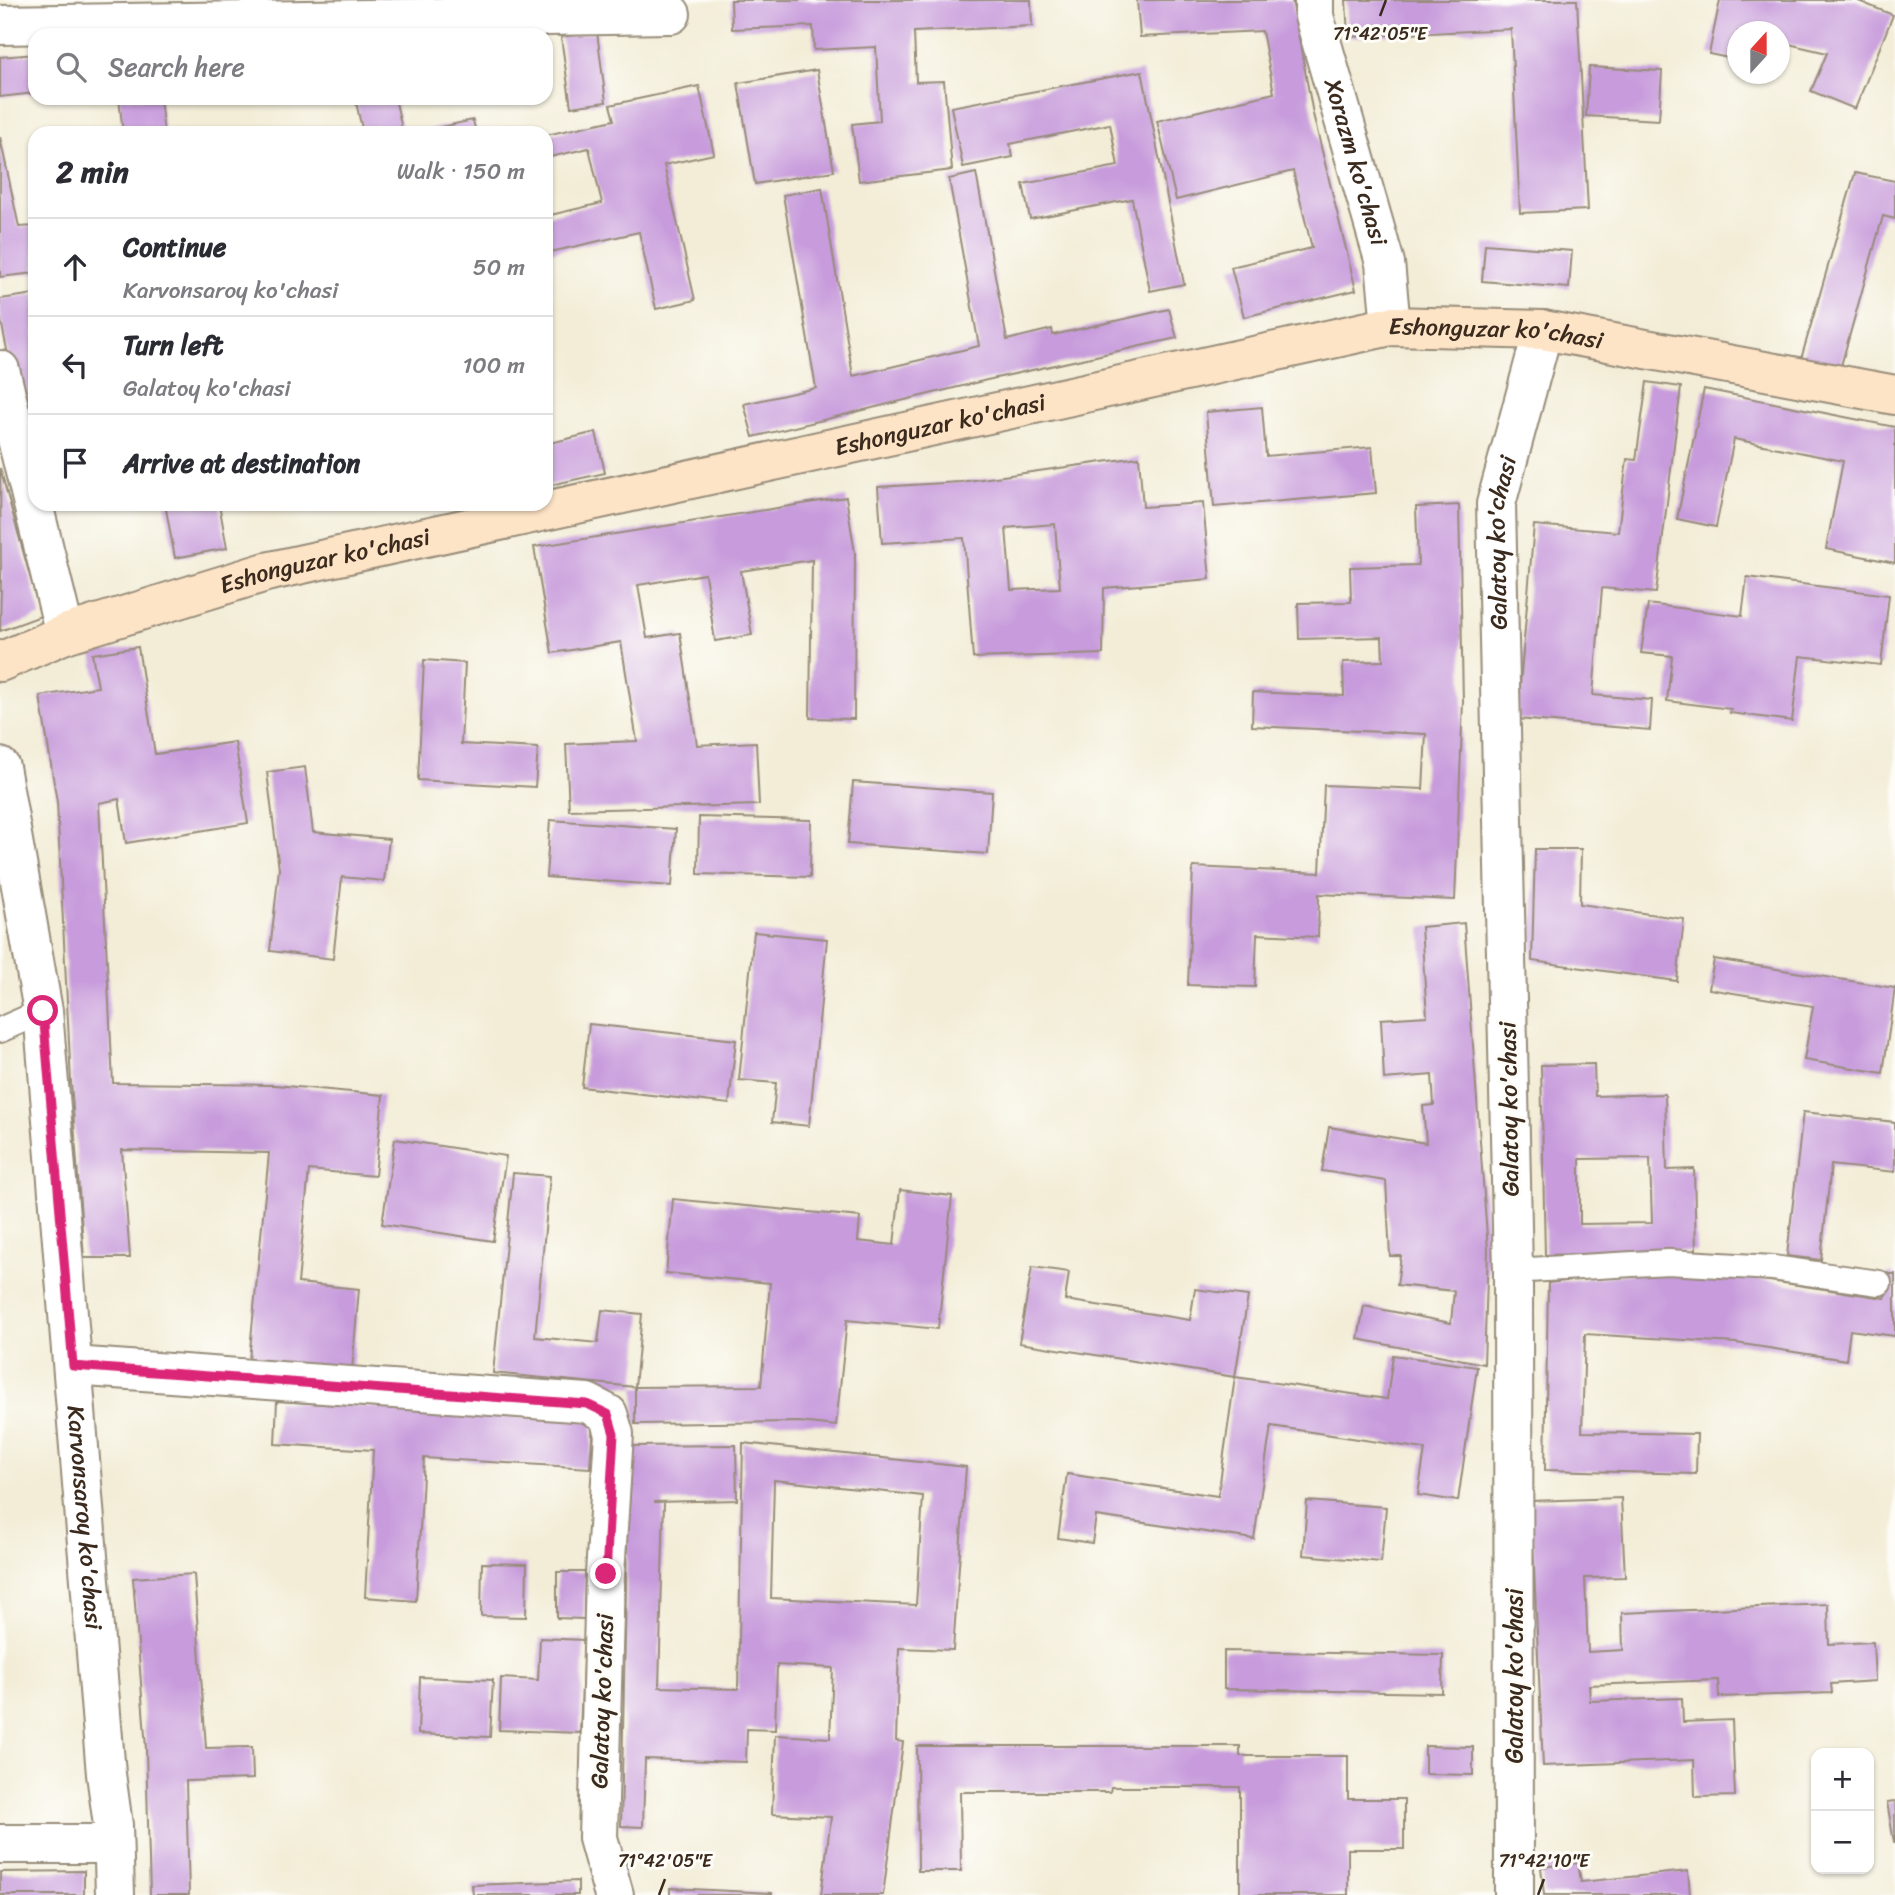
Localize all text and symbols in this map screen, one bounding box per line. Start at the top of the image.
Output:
text: 71°42'05"E [1333,18,1428,50]
north arrow [1727,21,1790,84]
search box [28,28,553,105]
text: Search here [108,44,245,90]
icon: search [52,48,90,86]
street label: Xorazm ko'chasi [1312,73,1400,252]
text: 2 min [56,145,129,199]
text: Walk · 150 m [397,151,525,192]
text: Continue [123,224,226,270]
text: 50 m [473,247,525,288]
icon: ahead [56,248,94,286]
text: Karvonsaroy ko'chasi [123,270,338,311]
street label: Eshonguzar ko'chasi [1388,305,1607,362]
text: Turn left [123,322,223,368]
text: 100 m [462,345,525,386]
icon: left [56,346,94,384]
text: Galatoy ko'chasi [123,368,291,409]
street label: Eshonguzar ko'chasi [830,381,1050,468]
text: Arrive at destination [123,440,360,486]
icon: arrive [56,444,94,482]
street label: Galatoy ko'chasi [1474,451,1529,630]
street label: Eshonguzar ko'chasi [214,516,434,606]
route start [27,995,58,1026]
street label: Galatoy ko'chasi [1486,1021,1532,1197]
street label: Karvonsaroy ko'chasi [55,1404,115,1633]
route end [590,1558,621,1589]
street label: Galatoy ko'chasi [1493,1588,1535,1763]
street label: Galatoy ko'chasi [578,1612,626,1789]
map controls [1811,1748,1874,1874]
button: + [1811,1748,1874,1811]
button: − [1811,1811,1874,1874]
text: 71°42'05"E [618,1845,713,1877]
text: 71°42'10"E [1499,1845,1590,1877]

